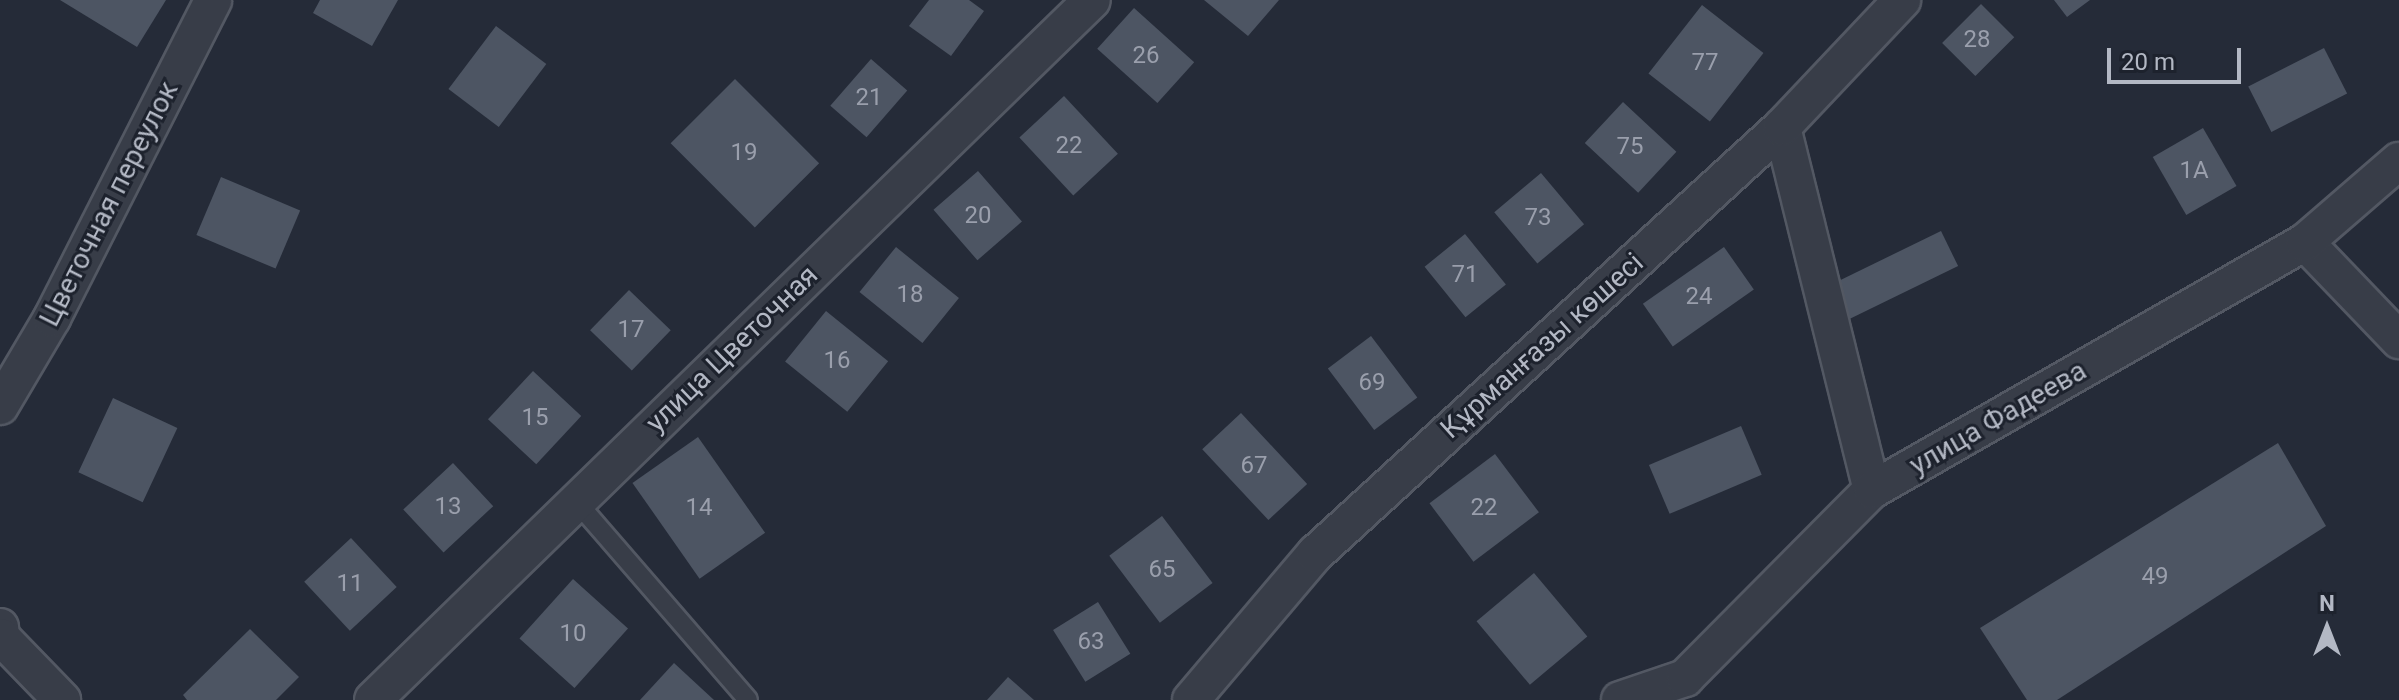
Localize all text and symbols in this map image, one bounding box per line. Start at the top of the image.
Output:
house number: 28 [1964,26,1990,54]
scale bar [2111,32,2245,82]
house number: 26 [1133,42,1159,70]
text: 20 m [2121,48,2175,76]
house number: 77 [1692,49,1718,77]
street label: Цветочная переулок [33,76,185,332]
house number: 21 [856,84,882,112]
house number: 22 [1056,132,1082,160]
house number: 75 [1617,133,1643,161]
house number: 19 [731,139,757,167]
house number: 1А [2179,157,2209,185]
house number: 20 [965,202,991,230]
house number: 73 [1525,204,1551,232]
street label: Құрманғазы көшесі [1434,246,1650,446]
street label: улица Цветочная [639,258,825,440]
house number: 71 [1452,261,1478,289]
house number: 18 [897,281,923,309]
house number: 24 [1686,283,1712,311]
house number: 17 [618,316,644,344]
house number: 16 [824,347,850,375]
street label: улица Фадеева [1904,354,2092,482]
house number: 69 [1359,369,1385,397]
house number: 15 [522,404,548,432]
house number: 67 [1241,452,1267,480]
house number: 13 [435,493,461,521]
house number: 14 [686,494,712,522]
house number: 22 [1471,494,1497,522]
house number: 65 [1149,556,1175,584]
house number: 49 [2142,563,2168,591]
house number: 11 [337,570,363,598]
north arrow [2287,588,2367,668]
text: N [2319,591,2335,616]
house number: 10 [560,620,586,648]
house number: 63 [1078,628,1104,656]

